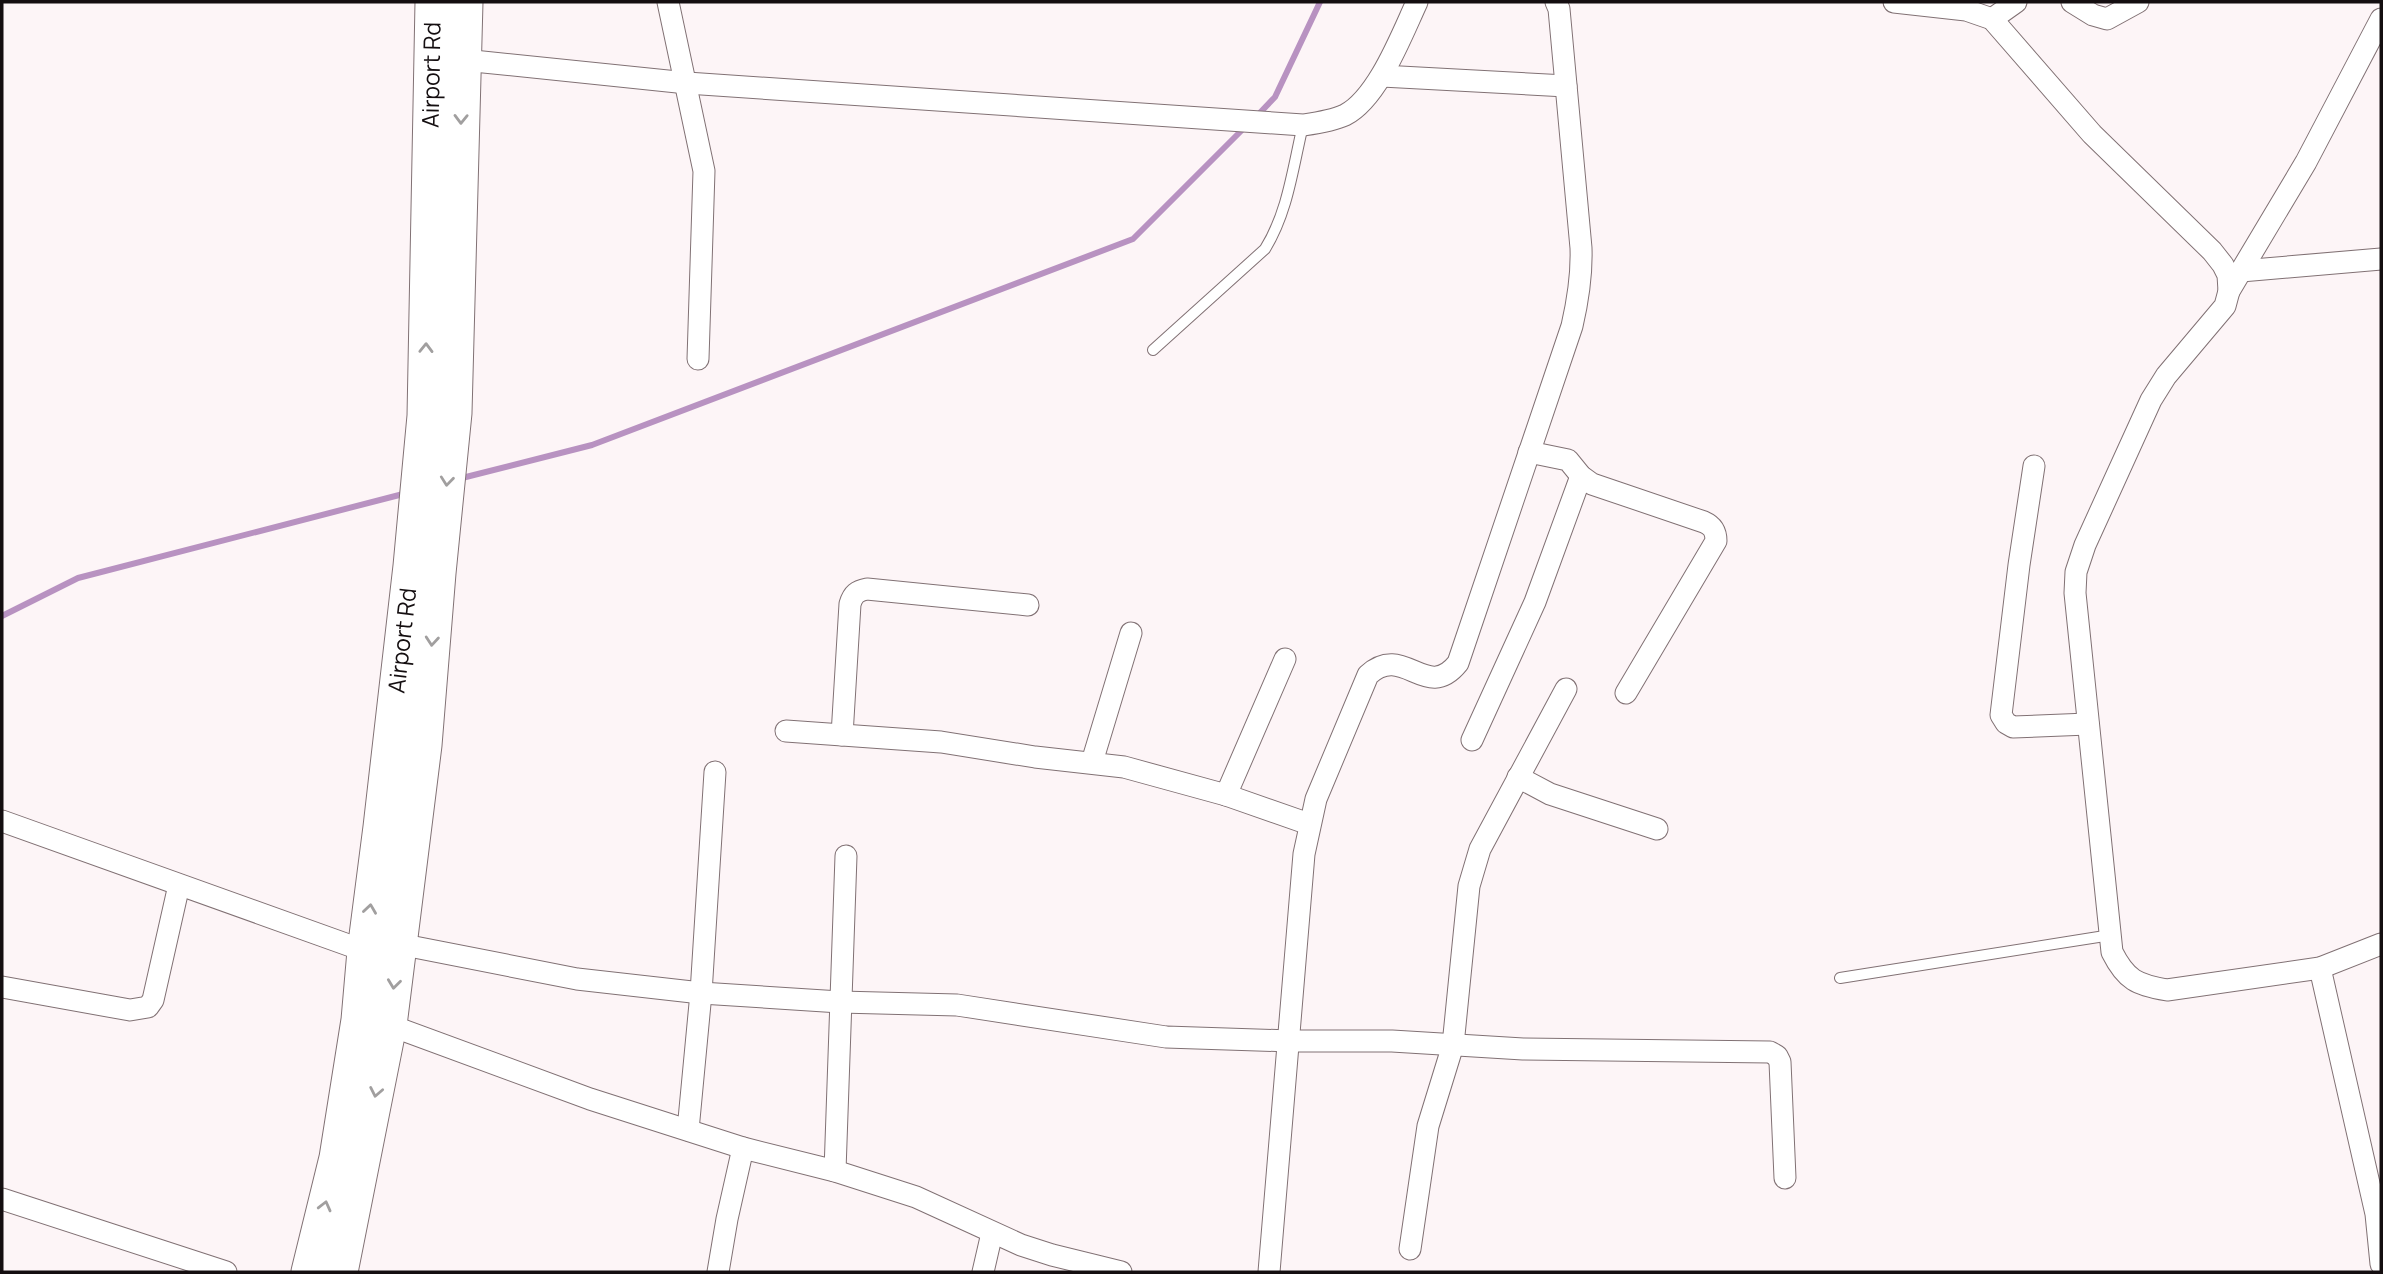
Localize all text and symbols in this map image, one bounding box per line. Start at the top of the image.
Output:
street label: Airport Rd [414,22,448,128]
one-way arrow [454,114,469,125]
one-way arrow [418,342,434,352]
one-way arrow [440,476,455,487]
street label: Airport Rd [379,586,423,695]
one-way arrow [425,636,440,647]
one-way arrow [363,903,378,915]
one-way arrow [387,979,402,990]
one-way arrow [370,1086,385,1098]
one-way arrow [317,1200,331,1212]

